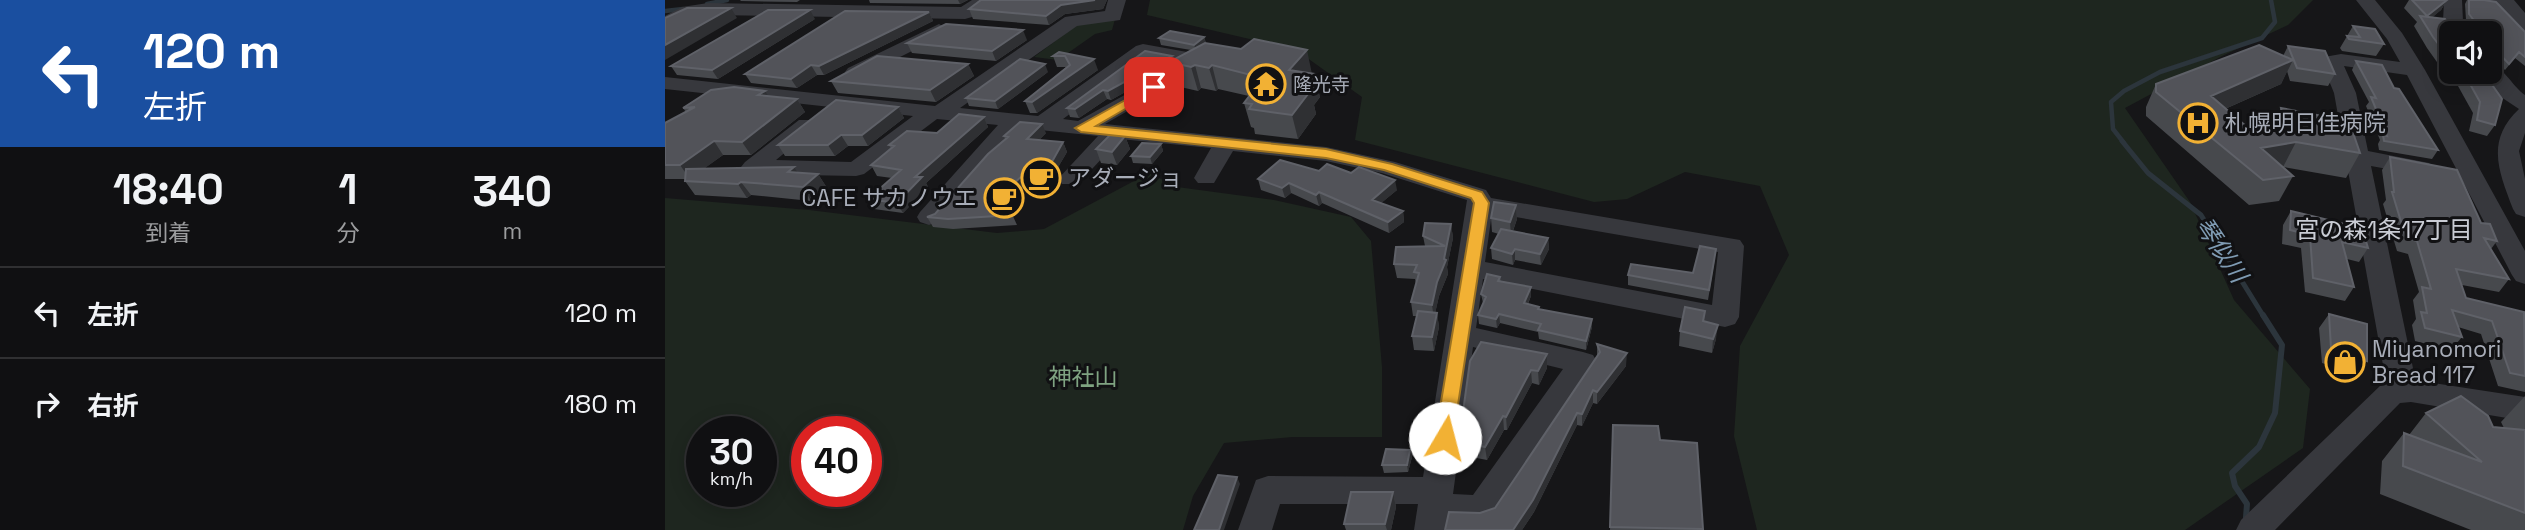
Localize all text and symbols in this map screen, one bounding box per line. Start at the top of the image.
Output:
text: 120 m [143,20,280,82]
map controls [2439,21,2502,84]
button: sound [2439,21,2502,84]
icon: left [28,28,119,119]
pin [1124,57,1184,117]
temple icon: 隆光寺 [1245,63,1287,105]
icon: arrive [1135,68,1173,106]
place label: 隆光寺 [1293,72,1350,97]
text: 左折 [143,87,207,127]
hospital icon: 札幌明日佳病院 [2177,102,2219,144]
place label: 札幌明日佳病院 [2225,108,2386,138]
cafe icon: アダージョ [1020,157,1062,199]
text: 18:40 [113,163,224,216]
text: 1 [339,163,358,216]
place label: アダージョ [1068,163,1183,193]
text: 340 [473,165,552,218]
cafe icon: CAFE サカノウエ [983,177,1025,219]
place label: CAFE サカノウエ [802,183,977,213]
water label: 琴似川 [2188,211,2256,291]
district label: 宮の森1条17丁目 [2295,214,2473,245]
text: m [502,216,522,246]
text: 到着 [145,218,191,248]
text: 分 [337,218,360,248]
icon: left [28,294,66,332]
text: 120 m [565,296,637,330]
text: 左折 [87,298,139,332]
place label: Miyanomori Bread 117 [2372,334,2501,390]
shop icon: Miyanomori Bread 117 [2324,341,2366,383]
park label: 神社山 [1049,362,1118,392]
icon: right [28,385,66,423]
text: 180 m [564,387,637,421]
text: 右折 [87,389,139,423]
position arrow [1408,401,1482,475]
speed limit sign: 40 [791,416,882,507]
text: 30 [710,430,753,474]
text: km/h [710,467,753,490]

